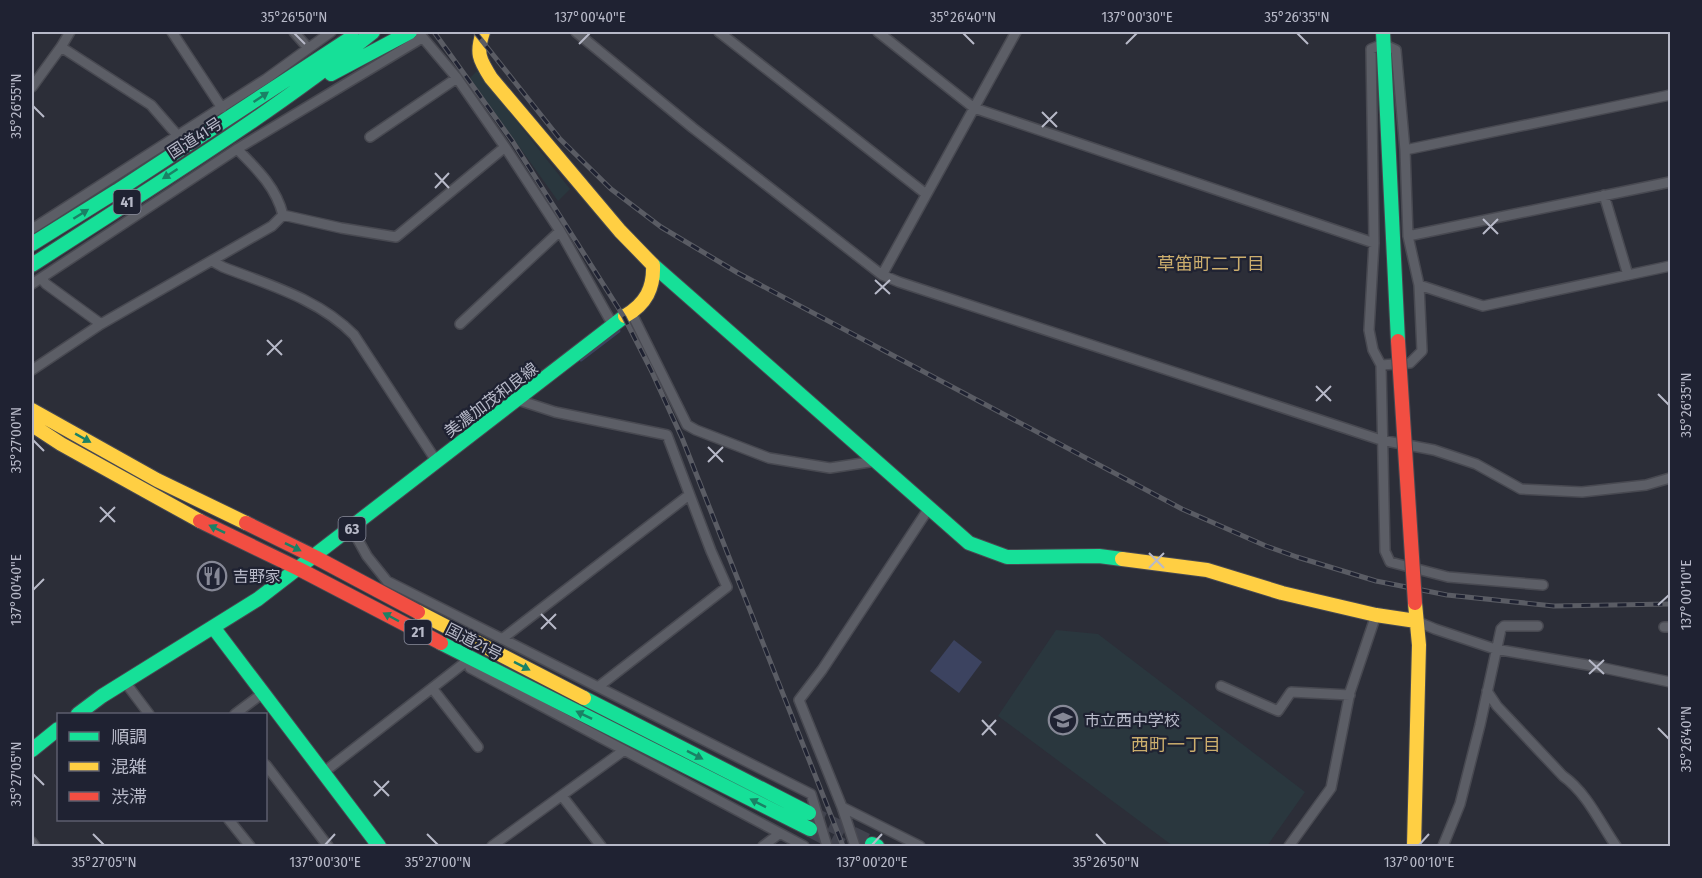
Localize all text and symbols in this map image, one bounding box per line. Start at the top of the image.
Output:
text: 35°26'50"N [261,8,327,26]
text: 137°00'40"E [554,8,626,26]
text: 35°26'40"N [930,8,996,26]
text: 137°00'30"E [1101,8,1173,26]
text: 35°26'35"N [1264,8,1330,26]
text: 35°26'55"N [7,73,25,139]
one-way arrow [253,92,269,103]
street label: 国道41号 [164,113,226,163]
one-way arrow [161,169,178,180]
road number: 41 [114,190,140,214]
one-way arrow [73,208,89,219]
district label: 草笛町二丁目 [1157,253,1265,275]
street label: 美濃加茂和良線 [441,359,541,441]
text: 35°26'35"N [1677,372,1695,438]
text: 35°27'00"N [7,407,25,473]
one-way arrow [74,433,91,443]
road number: 63 [338,517,366,541]
one-way arrow [208,525,225,534]
one-way arrow [285,542,302,551]
text: 137°00'40"E [7,554,25,626]
restaurant icon: 吉野家 [196,560,228,592]
text: 137°00'10"E [1677,560,1695,630]
place label: 吉野家 [233,567,281,586]
one-way arrow [382,612,399,622]
road number: 21 [404,620,432,644]
street label: 国道21号 [443,620,505,664]
one-way arrow [513,662,530,671]
school or university icon: 市立西中学校 [1047,704,1079,736]
text: 35°26'40"N [1677,706,1695,772]
one-way arrow [575,710,592,720]
place label: 市立西中学校 [1084,711,1180,730]
legend [57,713,267,821]
text: 順調 [111,726,147,748]
district label: 西町一丁目 [1131,734,1221,756]
text: 35°27'05"N [7,741,25,807]
one-way arrow [687,750,704,760]
text: 混雑 [111,756,147,778]
text: 渋滞 [111,786,147,808]
one-way arrow [749,798,766,808]
text: 35°27'05"N [71,853,137,871]
text: 137°00'30"E [289,853,361,871]
text: 35°27'00"N [405,853,471,871]
text: 137°00'20"E [836,853,908,871]
text: 35°26'50"N [1073,853,1139,871]
text: 137°00'10"E [1384,853,1454,871]

